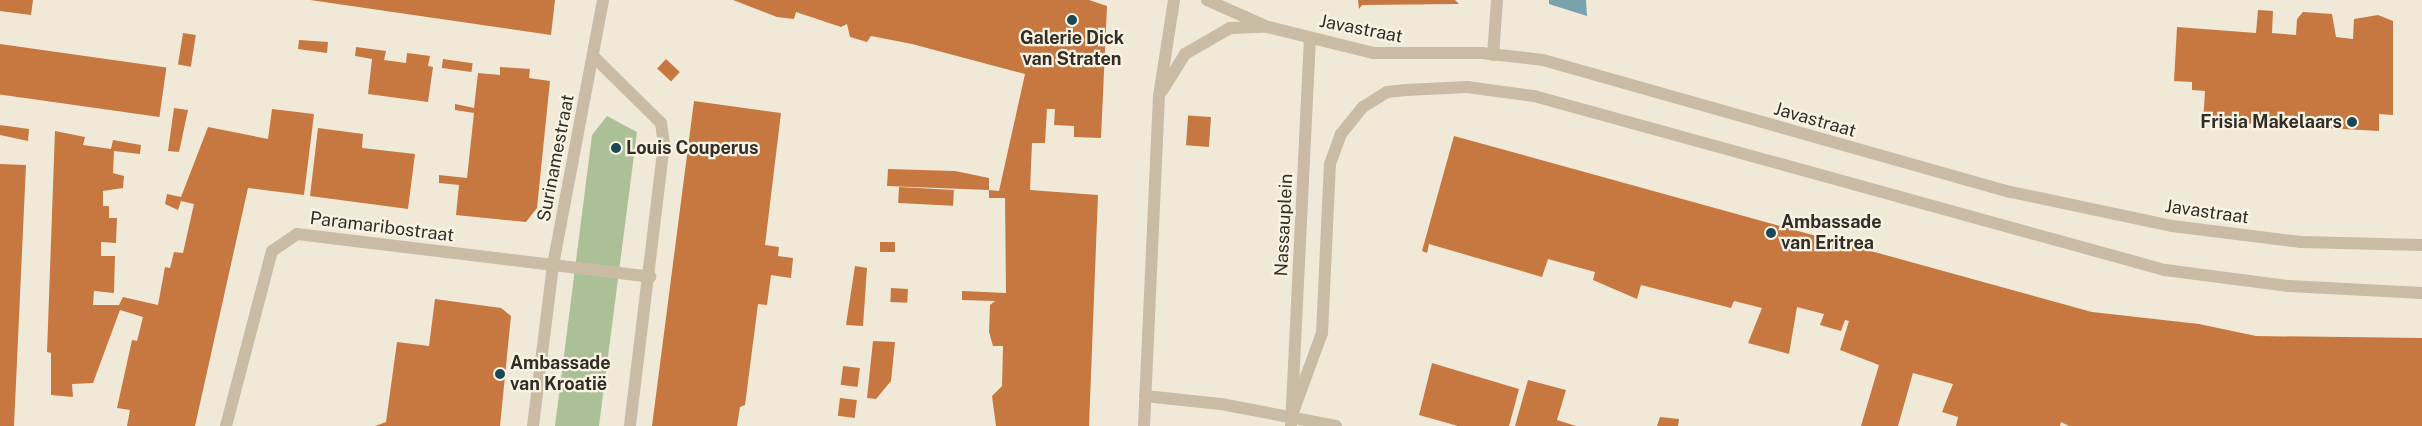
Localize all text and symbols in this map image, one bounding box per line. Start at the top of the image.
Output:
street label: Javastraat [1317,10,1405,48]
marker: Galerie Dick van Straten [1066,14,1078,26]
place label: Galerie Dick van Straten [1020,28,1124,70]
street label: Surinamestraat [533,92,579,224]
street label: Javastraat [1771,98,1859,142]
place label: Frisia Makelaars [2200,111,2342,133]
marker: Frisia Makelaars [2346,116,2358,128]
place label: Louis Couperus [626,137,759,159]
marker: Louis Couperus [610,142,622,154]
street label: Nassauplein [1271,173,1297,277]
street label: Javastraat [2164,195,2250,229]
street label: Paramaribostraat [309,207,455,247]
place label: Ambassade van Eritrea [1781,212,1882,254]
marker: Ambassade van Eritrea [1765,227,1777,239]
place label: Ambassade van Kroatië [510,353,611,396]
marker: Ambassade van Kroatië [494,368,506,380]

